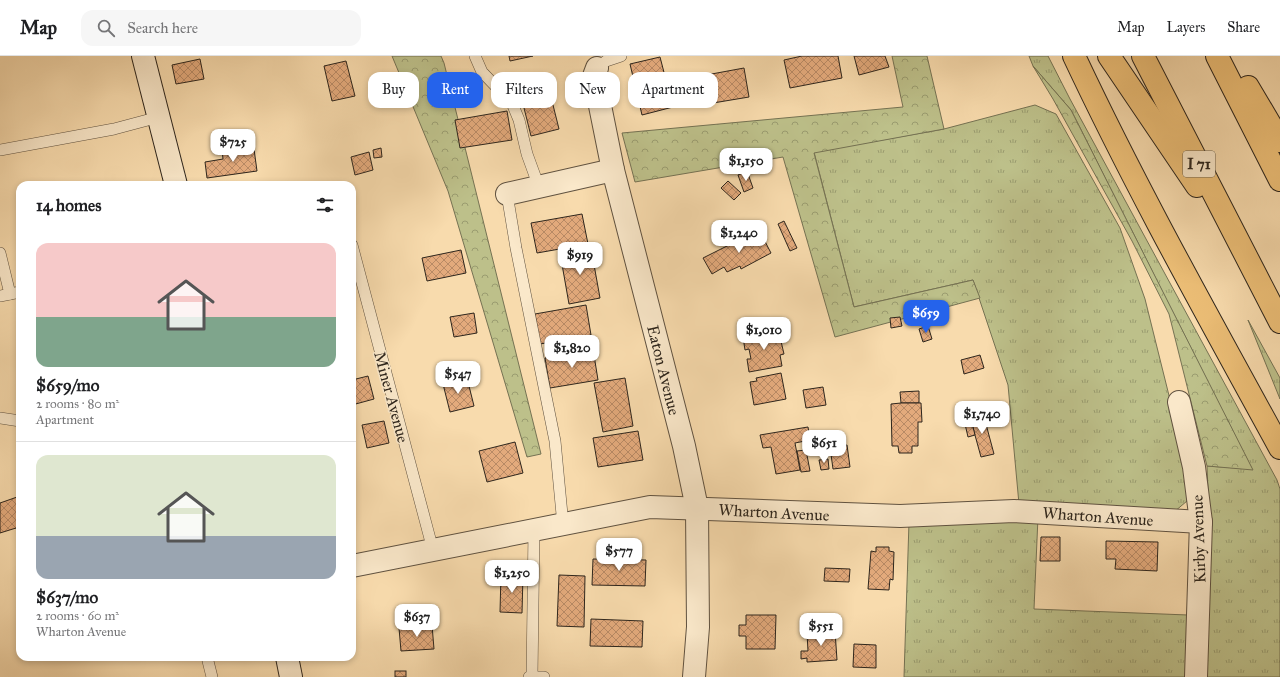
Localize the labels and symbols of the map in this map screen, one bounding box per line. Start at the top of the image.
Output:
pin: $725 [209,129,257,163]
pin: $1,150 [713,148,779,182]
road number: I 71 [1183,151,1215,177]
pin: $1,240 [706,220,772,254]
pin: $919 [556,242,604,276]
pin: $659 [902,300,950,334]
pin: $1,010 [731,317,797,351]
street label: Eaton Avenue [643,323,684,417]
pin: $1,820 [539,335,605,369]
street label: Miner Avenue [370,349,413,445]
pin: $547 [434,361,482,395]
pin: $1,740 [949,401,1015,435]
pin: $651 [800,430,848,464]
street label: Kirby Avenue [1187,494,1210,583]
street label: Wharton Avenue [718,500,830,525]
street label: Wharton Avenue [1042,503,1154,530]
pin: $577 [595,538,643,572]
pin: $1,250 [479,560,545,594]
pin: $637 [393,604,441,638]
pin: $551 [797,613,845,647]

